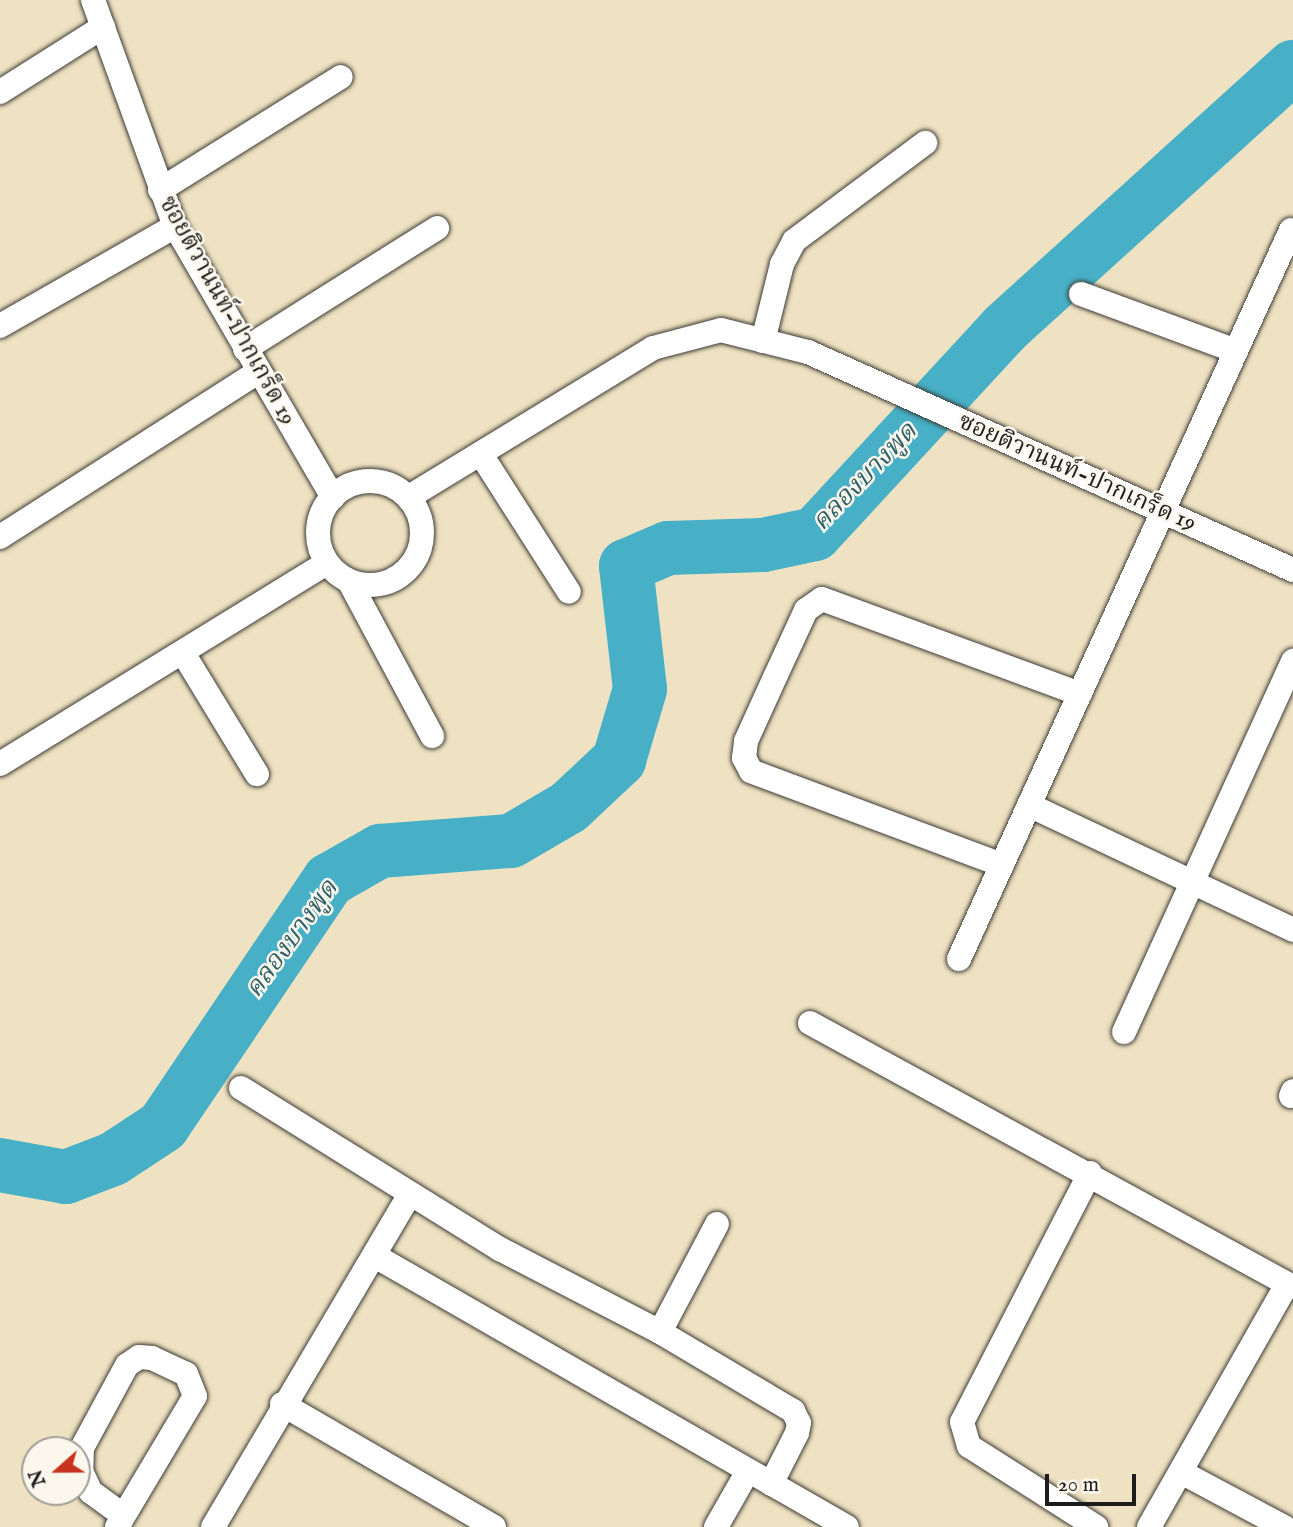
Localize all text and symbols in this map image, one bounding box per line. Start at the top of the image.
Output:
street label: ซอยติวานนท์-ปากเกร็ด 19 [152,192,302,430]
street label: ซอยติวานนท์-ปากเกร็ด 19 [954,408,1200,538]
water label: คลองบางพูด [806,417,924,537]
water label: คลองบางพูด [239,874,345,1004]
north arrow [21,1436,91,1506]
scale bar [1048,1460,1139,1504]
text: N [24,1466,52,1490]
text: 20 m [1058,1472,1099,1499]

